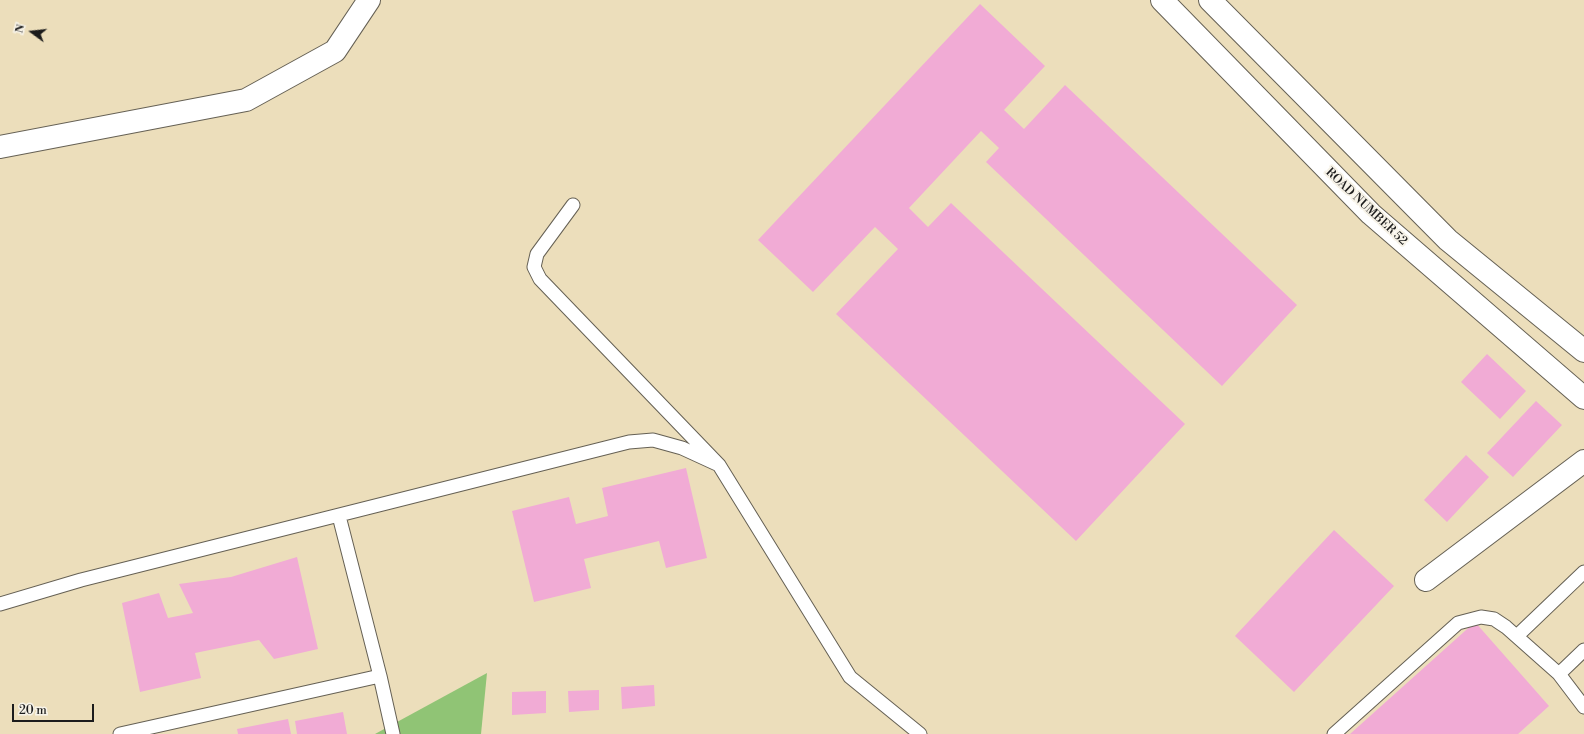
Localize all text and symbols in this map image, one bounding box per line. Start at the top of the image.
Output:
north arrow [12,12,52,52]
text: N [13,23,28,35]
street label: ROAD NUMBER 52 [1322,165,1410,249]
scale bar [14,696,96,722]
text: 20 m [19,703,47,718]

